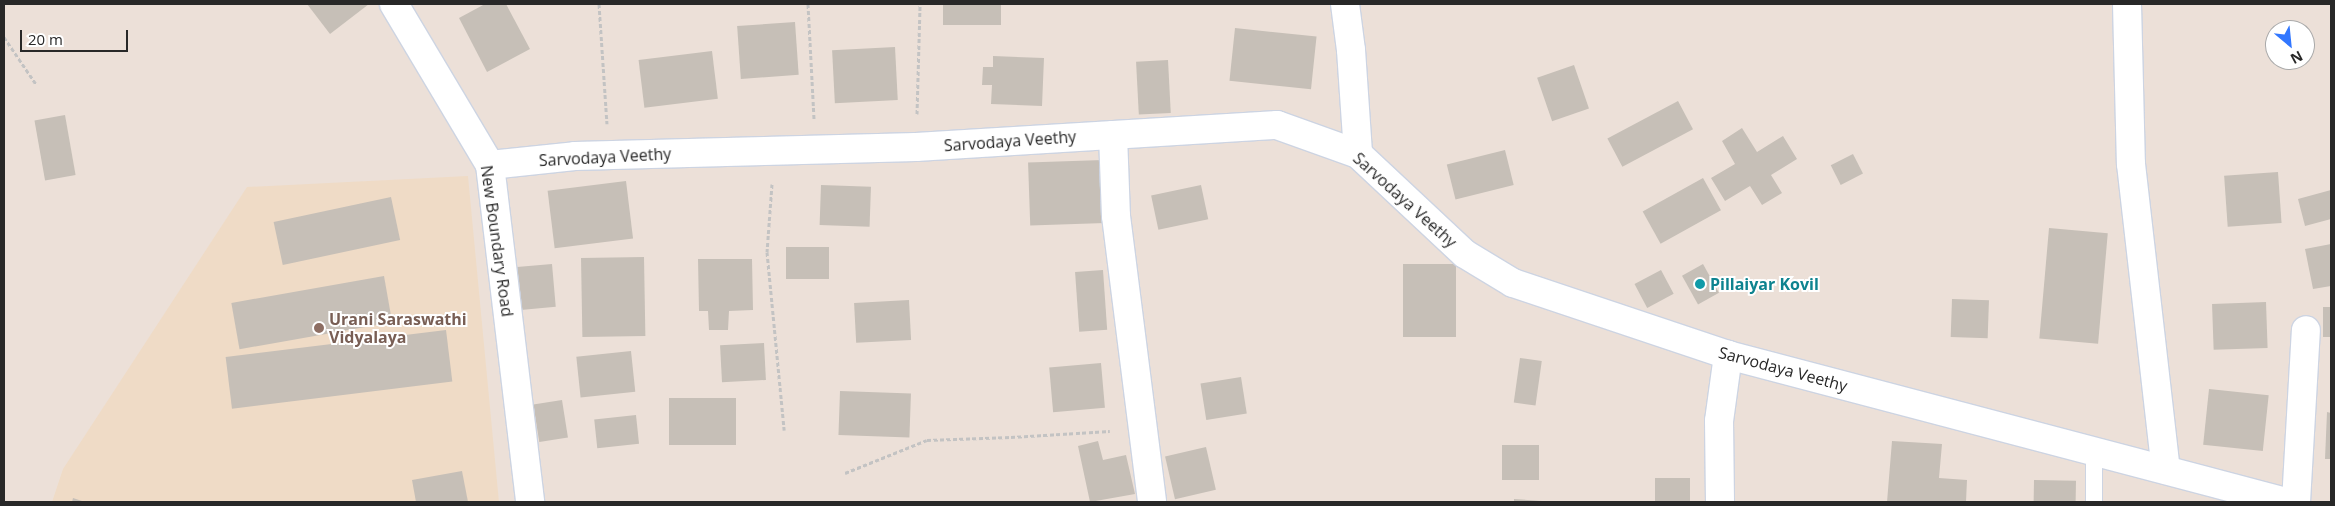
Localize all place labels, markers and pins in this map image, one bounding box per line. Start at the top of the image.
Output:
place label: Pillaiyar Kovil [1710,274,1819,294]
marker: Pillaiyar Kovil [1694,278,1706,290]
place label: Urani Saraswathi Vidyalaya [329,309,467,347]
marker: Urani Saraswathi Vidyalaya [313,322,325,334]

